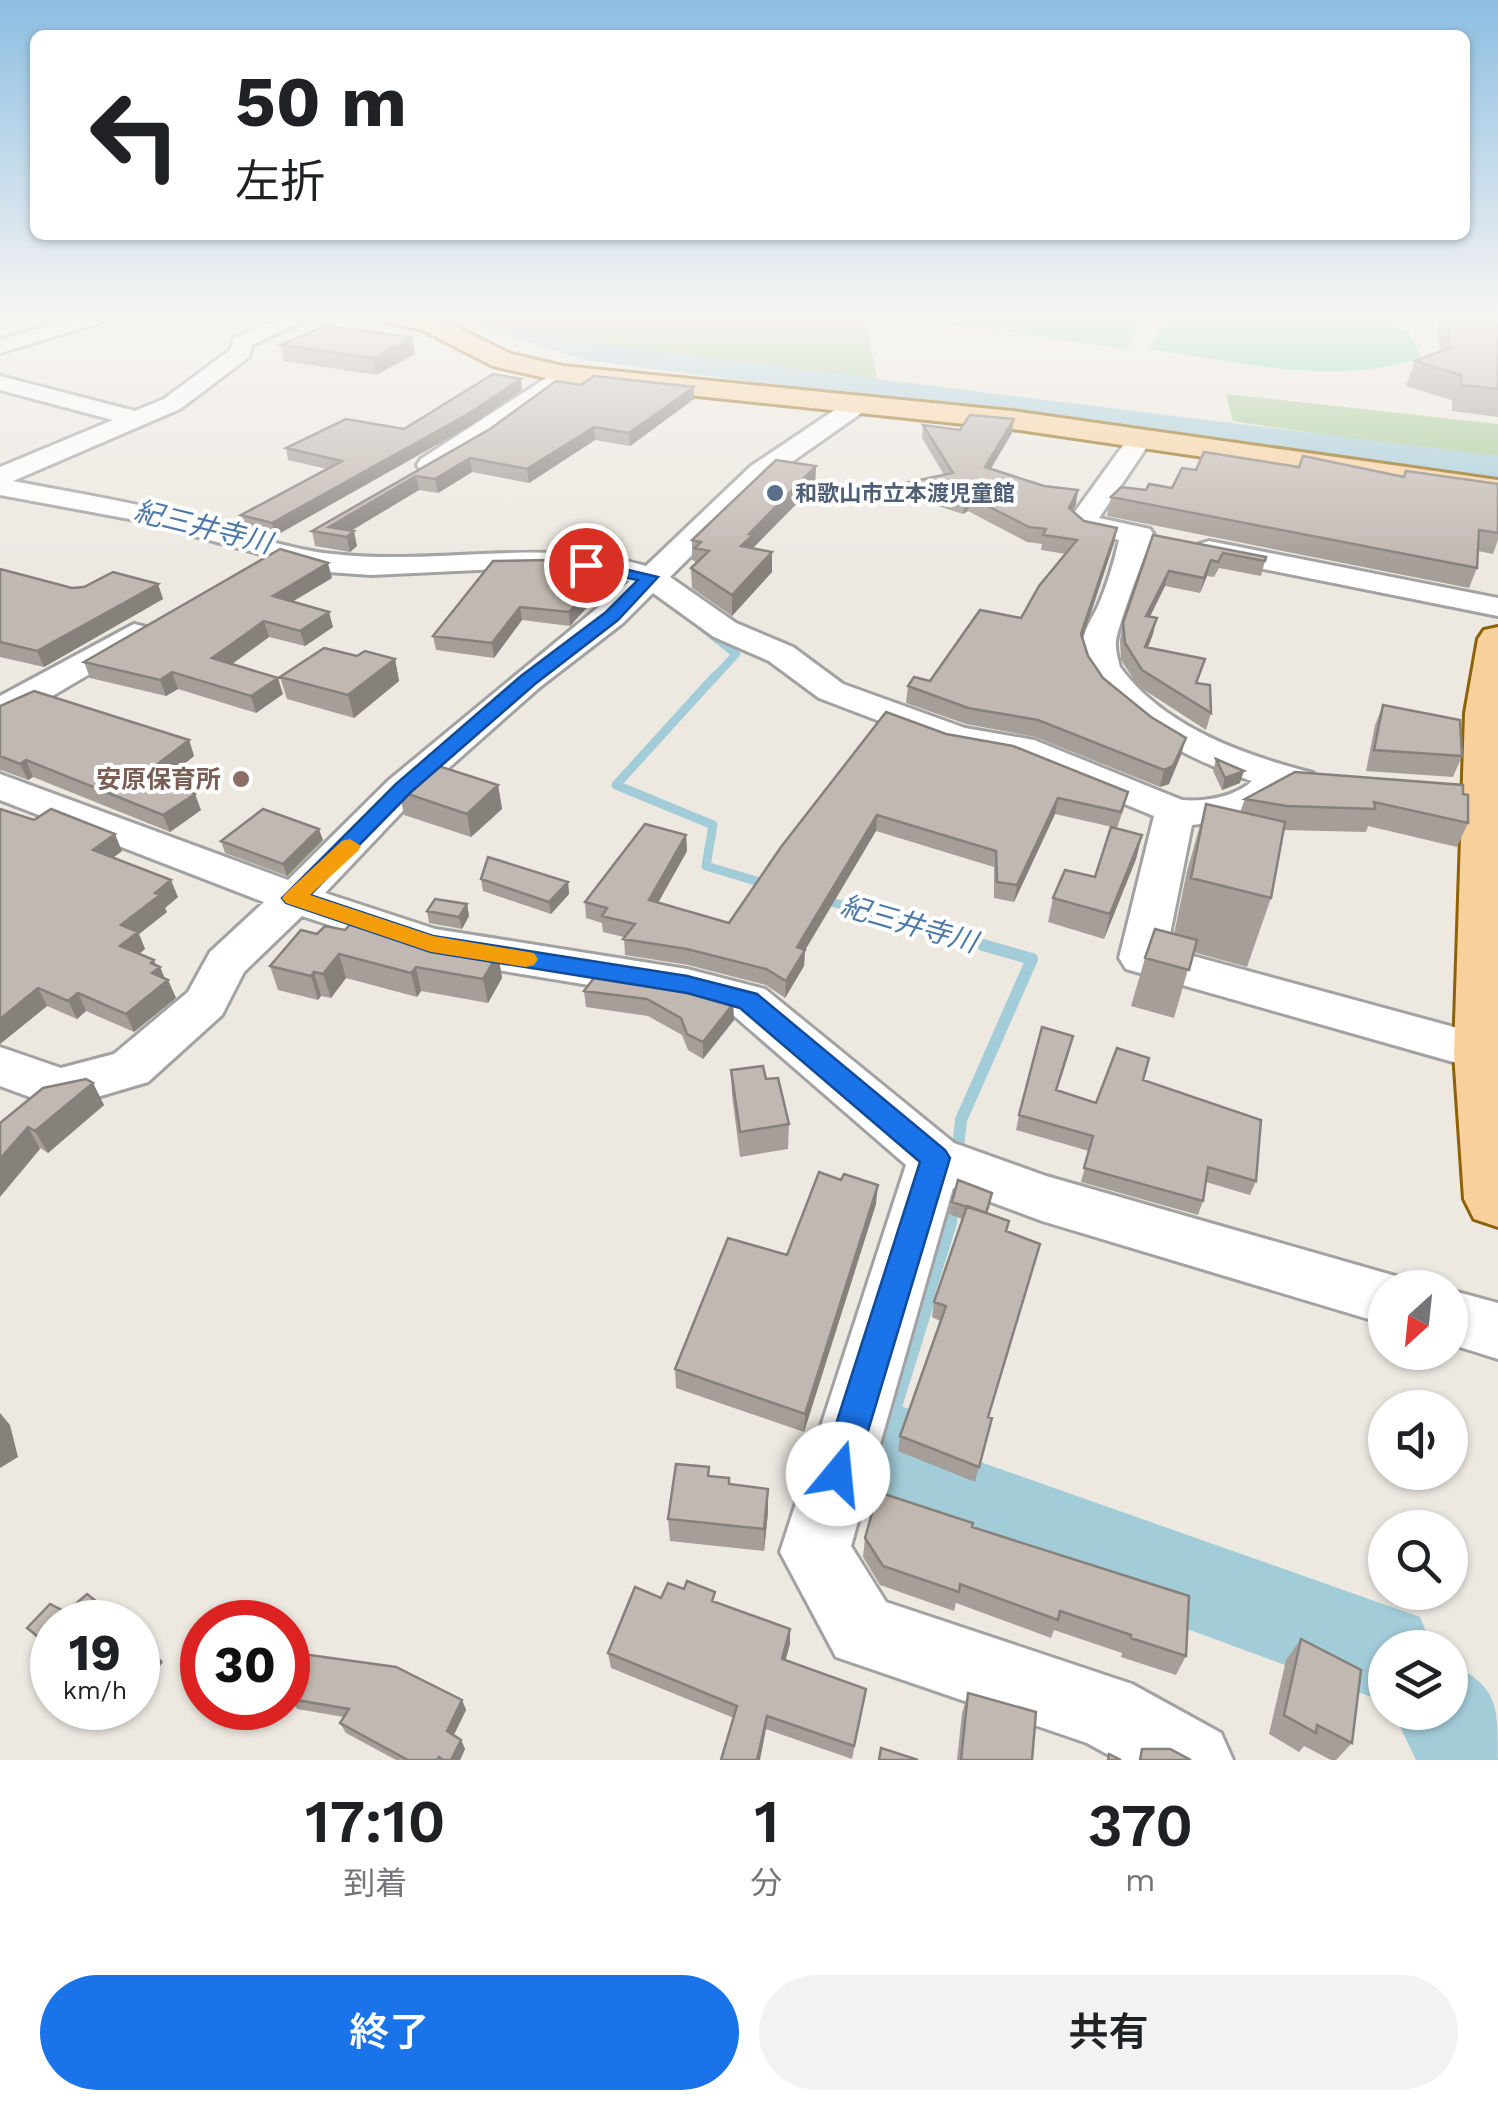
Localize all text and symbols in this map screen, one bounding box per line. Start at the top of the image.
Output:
text: 50 m [235,61,407,143]
icon: left [70,70,200,200]
text: 左折 [235,155,325,208]
place label: 和歌山市立本渡児童館 [795,481,1015,506]
marker: 和歌山市立本渡児童館 [764,482,786,504]
water label: 紀三井寺川 [131,494,278,561]
pin [544,523,629,608]
icon: arrive [559,538,614,593]
place label: 安原保育所 [96,765,221,794]
marker: 安原保育所 [230,768,252,790]
water label: 紀三井寺川 [837,889,984,960]
north arrow [1368,1270,1468,1370]
map controls [1368,1270,1468,1730]
button: sound [1368,1390,1468,1490]
position arrow [786,1422,890,1526]
button: search [1368,1510,1468,1610]
speed limit sign: 30 [180,1600,310,1730]
text: 19 [69,1623,121,1682]
button: layers [1368,1630,1468,1730]
text: km/h [63,1676,127,1705]
text: 17:10 [305,1786,446,1857]
text: 1 [754,1786,779,1857]
text: 370 [1088,1790,1193,1861]
text: m [1125,1861,1156,1899]
text: 到着 [343,1864,407,1902]
text: 分 [751,1864,783,1902]
button: 終了 [40,1975,739,2090]
button: 共有 [759,1975,1458,2090]

